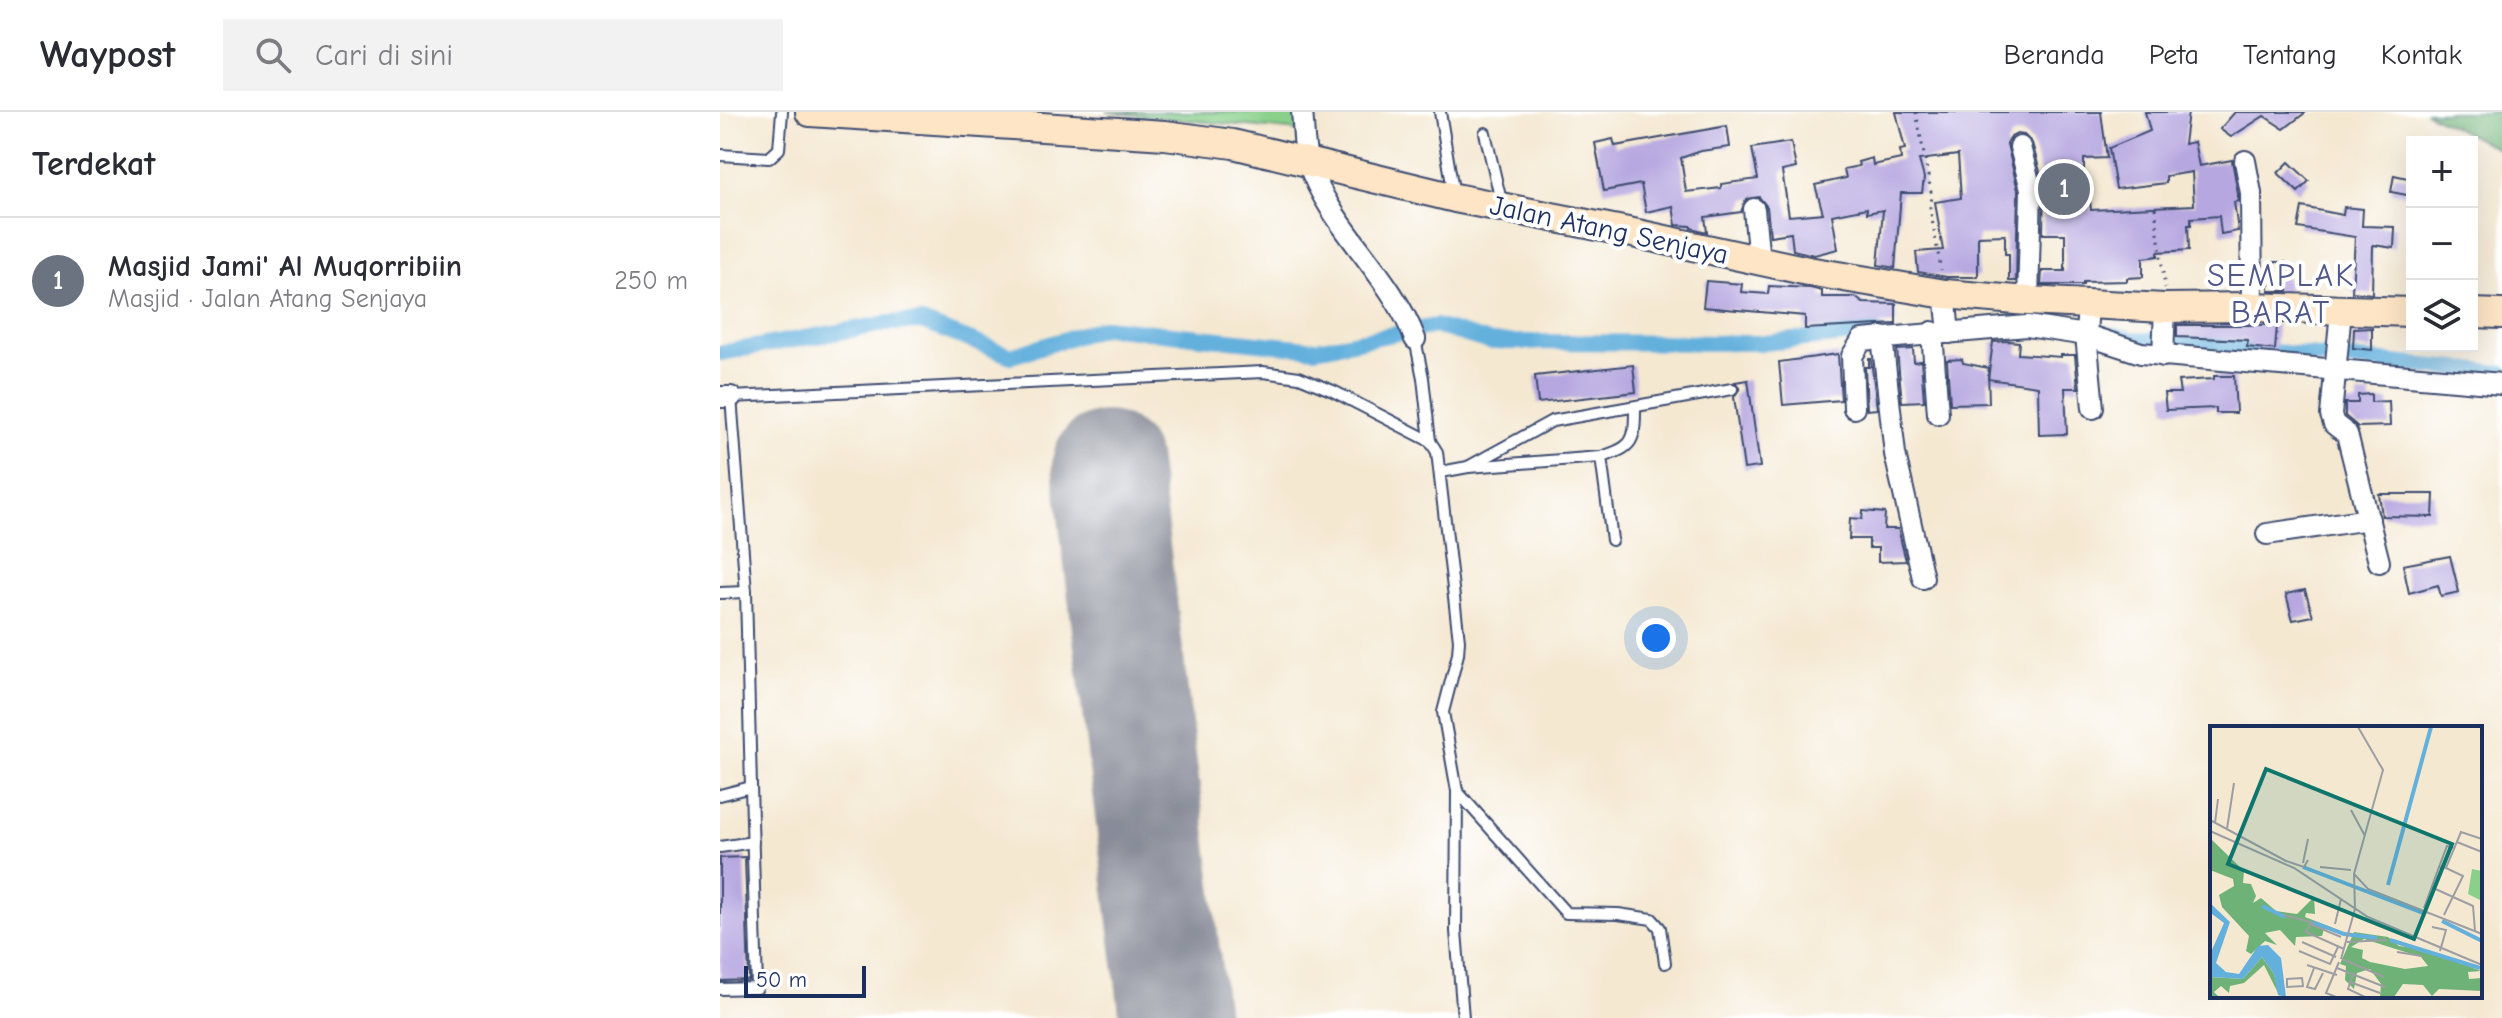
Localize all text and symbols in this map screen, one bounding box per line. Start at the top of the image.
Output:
search box [223,19,783,91]
text: Waypost [40,33,175,77]
icon: search [251,33,295,77]
text: Cari di sini [315,38,453,73]
text: Beranda [2004,39,2105,71]
text: Peta [2149,39,2199,71]
text: Tentang [2243,39,2337,71]
text: Kontak [2381,39,2462,71]
map controls [2406,136,2478,352]
button: + [2406,136,2478,208]
text: Terdekat [32,144,155,184]
pin: 1 [2038,159,2090,219]
street label: Jalan Atang Senjaya [1487,189,1731,271]
button: − [2406,208,2478,280]
text: Masjid Jami' Al Muqorribiin [108,249,462,284]
district label: SEMPLAK BARAT [2207,257,2355,331]
text: 1 [53,266,63,296]
text: 250 m [614,266,688,296]
button: layers [2406,280,2478,352]
text: Masjid · Jalan Atang Senjaya [108,284,427,314]
your location [1636,618,1676,658]
inset map [2210,726,2482,998]
scale bar [744,962,866,998]
text: 50 m [756,967,807,993]

